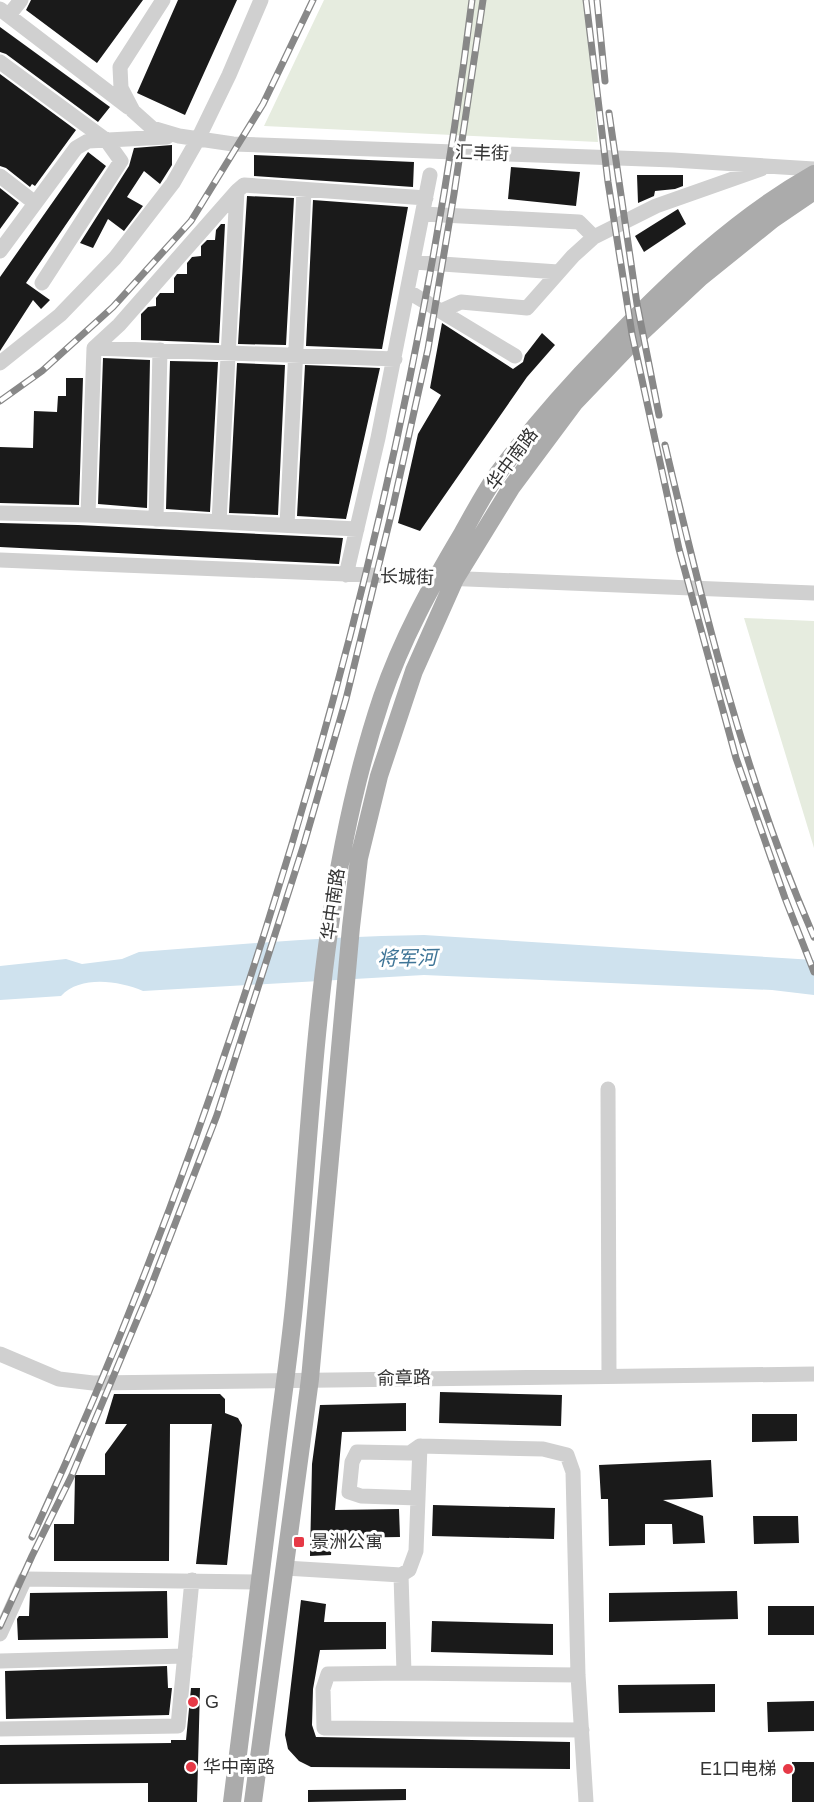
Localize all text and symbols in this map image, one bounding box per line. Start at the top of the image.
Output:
street label: 汇丰街 [455,142,509,164]
street label: 华中南路 [482,424,542,494]
street label: 长城街 [380,566,434,588]
street label: 华中南路 [318,867,348,941]
water label: 将军河 [377,946,441,970]
street label: 俞章路 [377,1368,431,1388]
place label: 景洲公寓 [311,1532,383,1552]
marker: 景洲公寓 [292,1535,306,1549]
place label: G [205,1692,219,1712]
marker: G [186,1695,200,1709]
place label: 华中南路 [203,1757,275,1777]
place label: E1口电梯 [700,1759,776,1779]
marker: 华中南路 [184,1760,198,1774]
marker: E1口电梯 [781,1762,795,1776]

